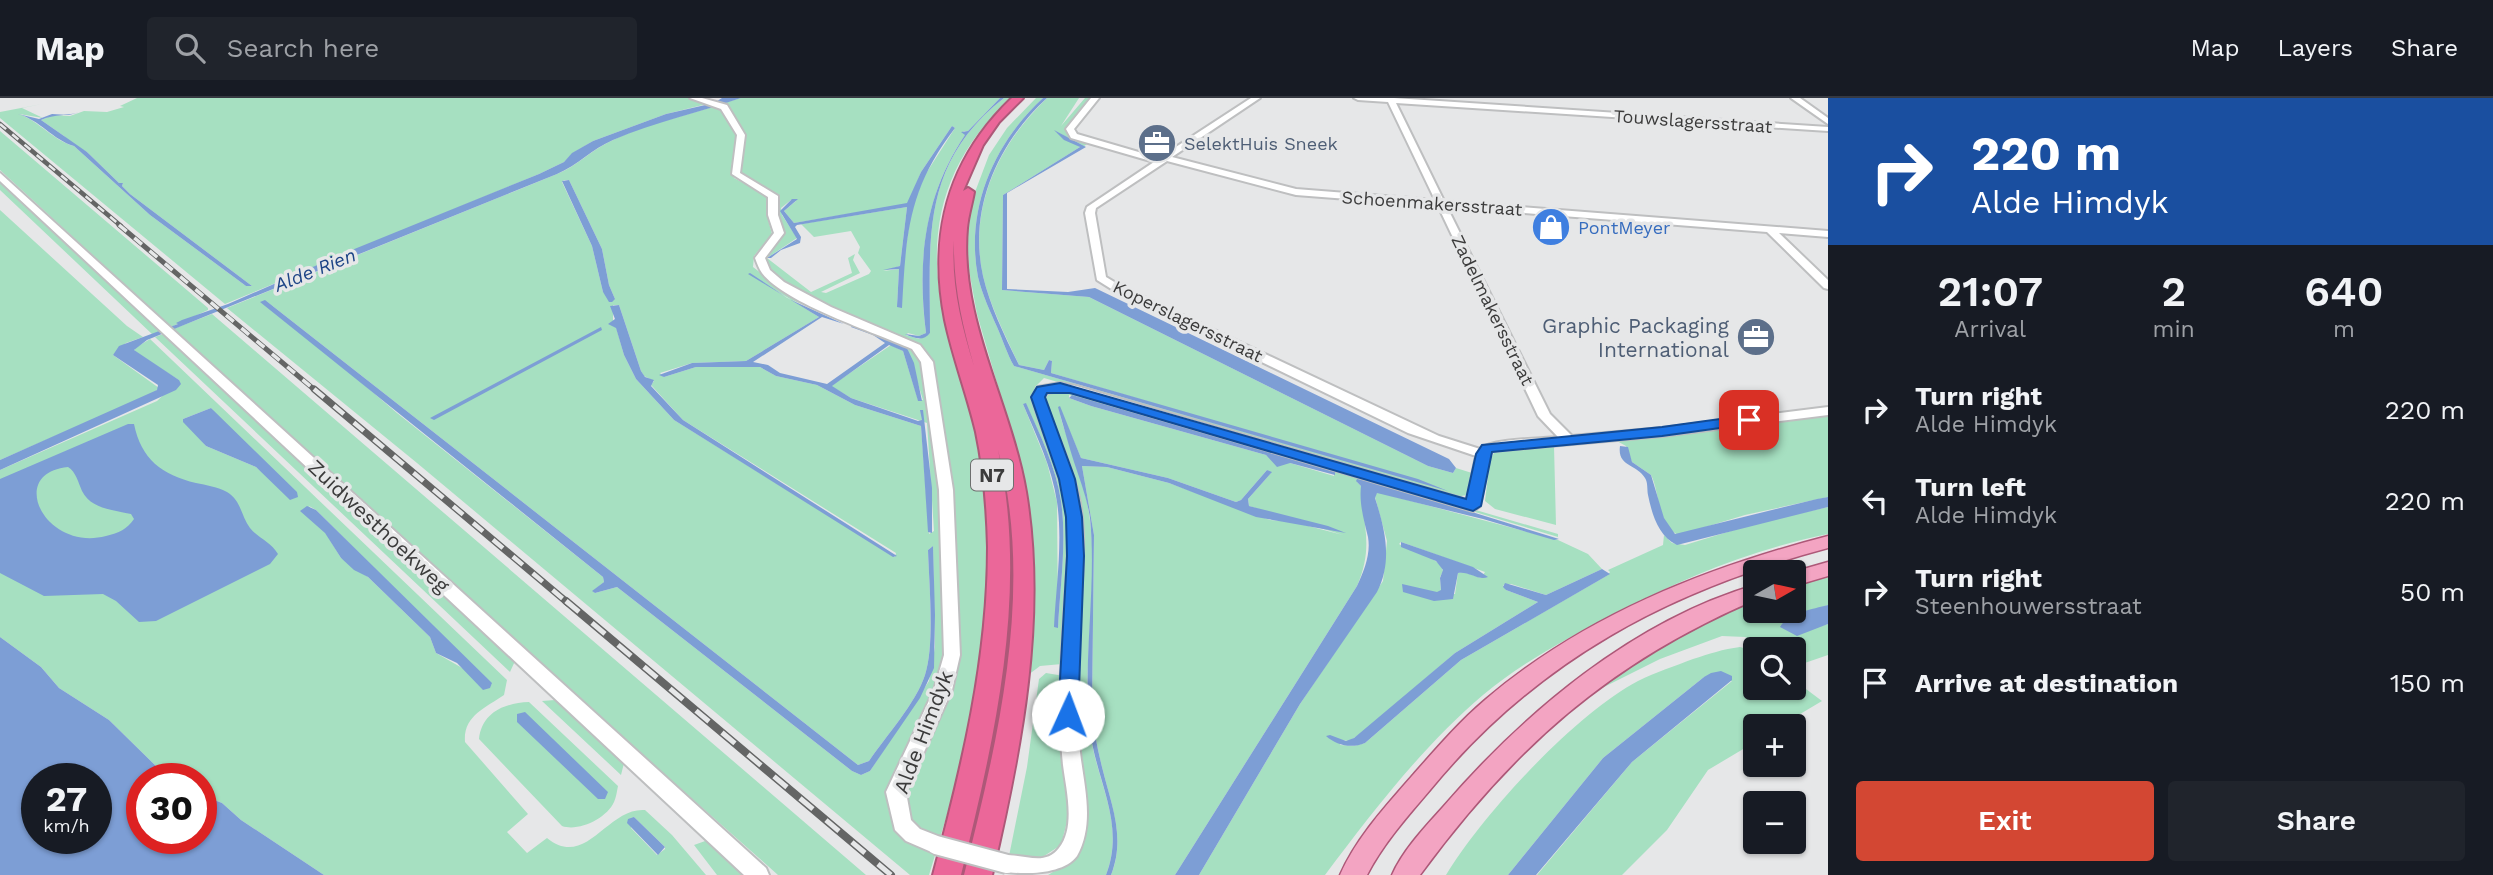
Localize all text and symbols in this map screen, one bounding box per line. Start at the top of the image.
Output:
search box [147,17,637,80]
text: Map [35,29,105,68]
icon: search [171,29,209,67]
text: Search here [227,33,379,63]
text: Map [2191,34,2239,62]
text: Layers [2277,34,2353,62]
text: Share [2391,34,2458,62]
street label: Touwslagersstraat [1613,105,1773,137]
office icon: SelektHuis Sneek [1136,122,1178,164]
text: 220 m [1971,124,2121,182]
icon: right [1856,126,1947,217]
place label: SelektHuis Sneek [1184,133,1338,154]
text: Alde Himdyk [1971,183,2169,221]
street label: Schoenmakersstraat [1341,186,1523,220]
shop icon: PontMeyer [1530,206,1572,248]
place label: PontMeyer [1578,217,1670,238]
street label: Zadelmakersstraat [1448,231,1539,389]
water label: Alde Rien [270,243,359,297]
text: 21:07 [1938,267,2043,316]
text: 2 [2161,267,2186,316]
text: 640 [2304,267,2383,316]
street label: Koperslagersstraat [1110,276,1267,367]
place label: Graphic Packaging International [1542,313,1730,362]
office icon: Graphic Packaging International [1735,316,1777,358]
text: Arrival [1954,316,2026,343]
text: min [2153,316,2195,343]
text: m [2333,316,2355,343]
text: Turn right [1915,381,2042,411]
pin [1719,390,1779,450]
icon: right [1856,391,1894,429]
text: 220 m [2385,395,2465,425]
icon: arrive [1730,401,1768,439]
text: Alde Himdyk [1915,411,2057,438]
street label: Zuidwesthoekweg [303,454,455,598]
road number: N7 [971,460,1013,490]
text: Turn left [1915,472,2026,502]
icon: left [1856,482,1894,520]
text: 220 m [2385,486,2465,516]
text: Alde Himdyk [1915,502,2057,529]
north arrow [1743,560,1806,623]
map controls [1743,560,1806,854]
text: Turn right [1915,563,2042,593]
icon: right [1856,573,1894,611]
text: 50 m [2400,577,2465,607]
text: Steenhouwersstraat [1915,593,2142,620]
button: search [1743,637,1806,700]
icon: arrive [1856,664,1894,702]
street label: Alde Himdyk [888,667,958,797]
text: Arrive at destination [1915,668,2178,698]
text: 150 m [2390,668,2465,698]
position arrow [1031,678,1105,752]
button: + [1743,714,1806,777]
speed limit sign: 30 [126,763,217,854]
text: 27 [46,778,87,820]
button: Exit [1856,781,2154,861]
button: Share [2168,781,2465,861]
button: − [1743,791,1806,854]
text: km/h [43,815,90,836]

